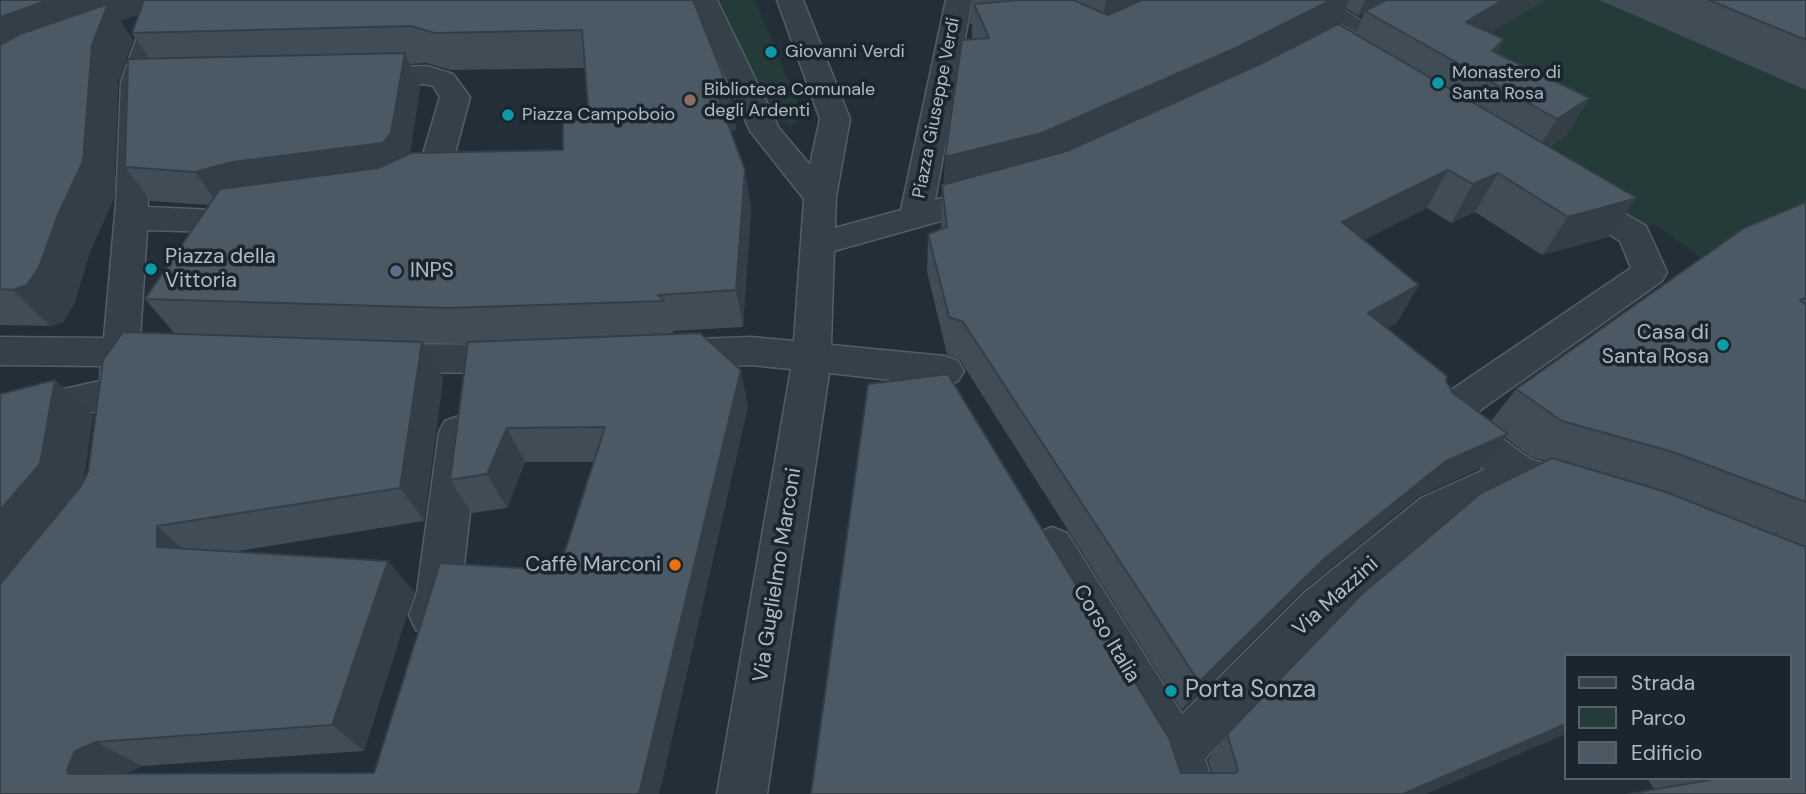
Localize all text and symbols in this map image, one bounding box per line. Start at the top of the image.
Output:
street label: Piazza Giuseppe Verdi [909,16,965,200]
place label: Giovanni Verdi [785,41,905,63]
marker: Giovanni Verdi [763,44,779,60]
place label: Monastero di Santa Rosa [1452,62,1561,104]
marker: Monastero di Santa Rosa [1430,75,1446,91]
place label: Biblioteca Comunale degli Ardenti [704,79,875,122]
marker: Biblioteca Comunale degli Ardenti [682,92,698,108]
place label: Piazza Campoboio [522,104,675,126]
marker: Piazza Campoboio [500,107,516,123]
place label: Piazza della Vittoria [165,244,276,294]
place label: INPS [410,258,454,284]
marker: Piazza della Vittoria [143,261,159,277]
marker: INPS [388,263,404,279]
place label: Casa di Santa Rosa [1602,320,1709,370]
marker: Casa di Santa Rosa [1715,337,1731,353]
street label: Via Guglielmo Marconi [749,466,807,684]
place label: Caffè Marconi [525,552,661,578]
street label: Via Mazzini [1288,552,1384,642]
marker: Caffè Marconi [667,557,683,573]
street label: Corso Italia [1067,581,1145,687]
legend [1564,654,1792,780]
text: Strada [1631,669,1695,697]
place label: Porta Sonza [1185,677,1316,705]
marker: Porta Sonza [1163,683,1179,699]
text: Parco [1631,704,1686,732]
text: Edificio [1631,739,1702,767]

